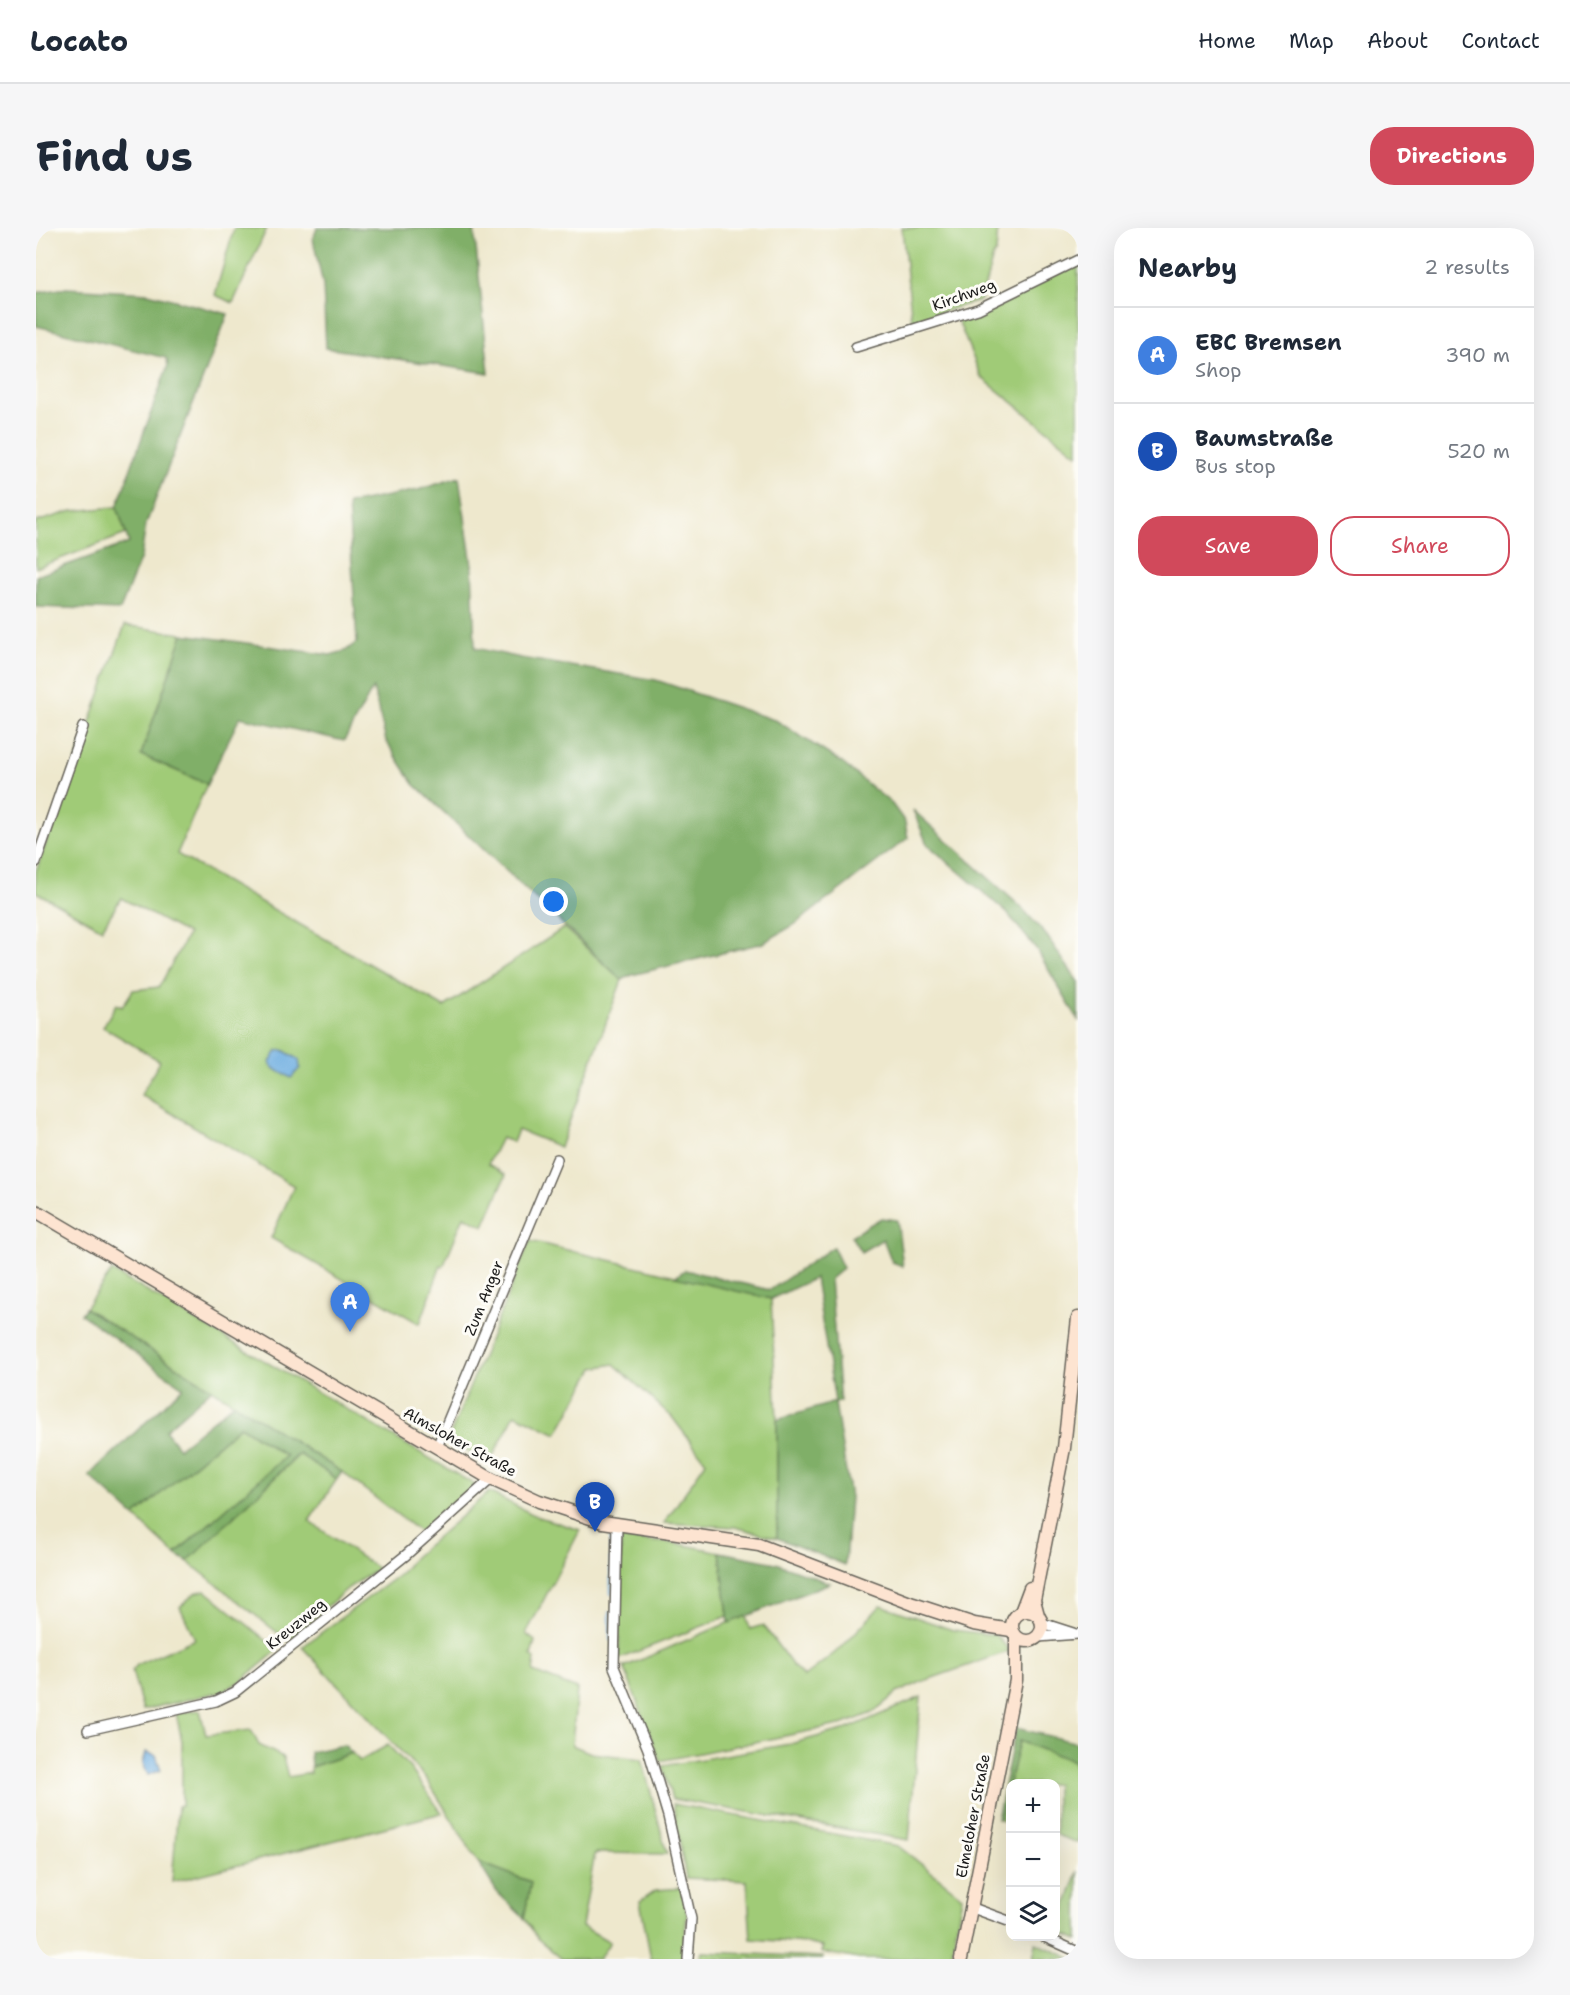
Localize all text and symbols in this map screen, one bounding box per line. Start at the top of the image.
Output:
text: Locato [30,22,128,60]
text: Home [1198,27,1256,55]
text: Map [1289,27,1334,55]
text: About [1367,27,1428,55]
text: Contact [1461,27,1540,55]
button: Directions [1370,127,1534,185]
text: Find us [36,128,193,184]
text: Nearby [1138,250,1237,285]
text: 2 results [1424,254,1510,280]
street label: Kirchweg [929,274,999,316]
text: EBC Bremsen [1195,328,1342,357]
text: A [1150,342,1165,368]
text: 390 m [1445,342,1510,368]
text: Shop [1195,357,1242,383]
text: Baumstraße [1195,424,1333,453]
text: B [1151,438,1164,464]
text: 520 m [1447,438,1510,464]
text: Bus stop [1195,453,1276,479]
button: Save [1138,516,1318,576]
button: Share [1330,516,1510,576]
your location [539,887,568,916]
street label: Zum Anger [460,1257,508,1339]
pin: A [330,1282,370,1332]
street label: Almsloher Straße [400,1403,520,1481]
pin: B [576,1482,614,1532]
street label: Kreuzweg [262,1594,330,1654]
street label: Elmeloher Straße [951,1752,995,1880]
map controls [1006,1779,1060,1941]
button: + [1006,1779,1060,1833]
button: − [1006,1833,1060,1887]
button: layers [1006,1887,1060,1941]

